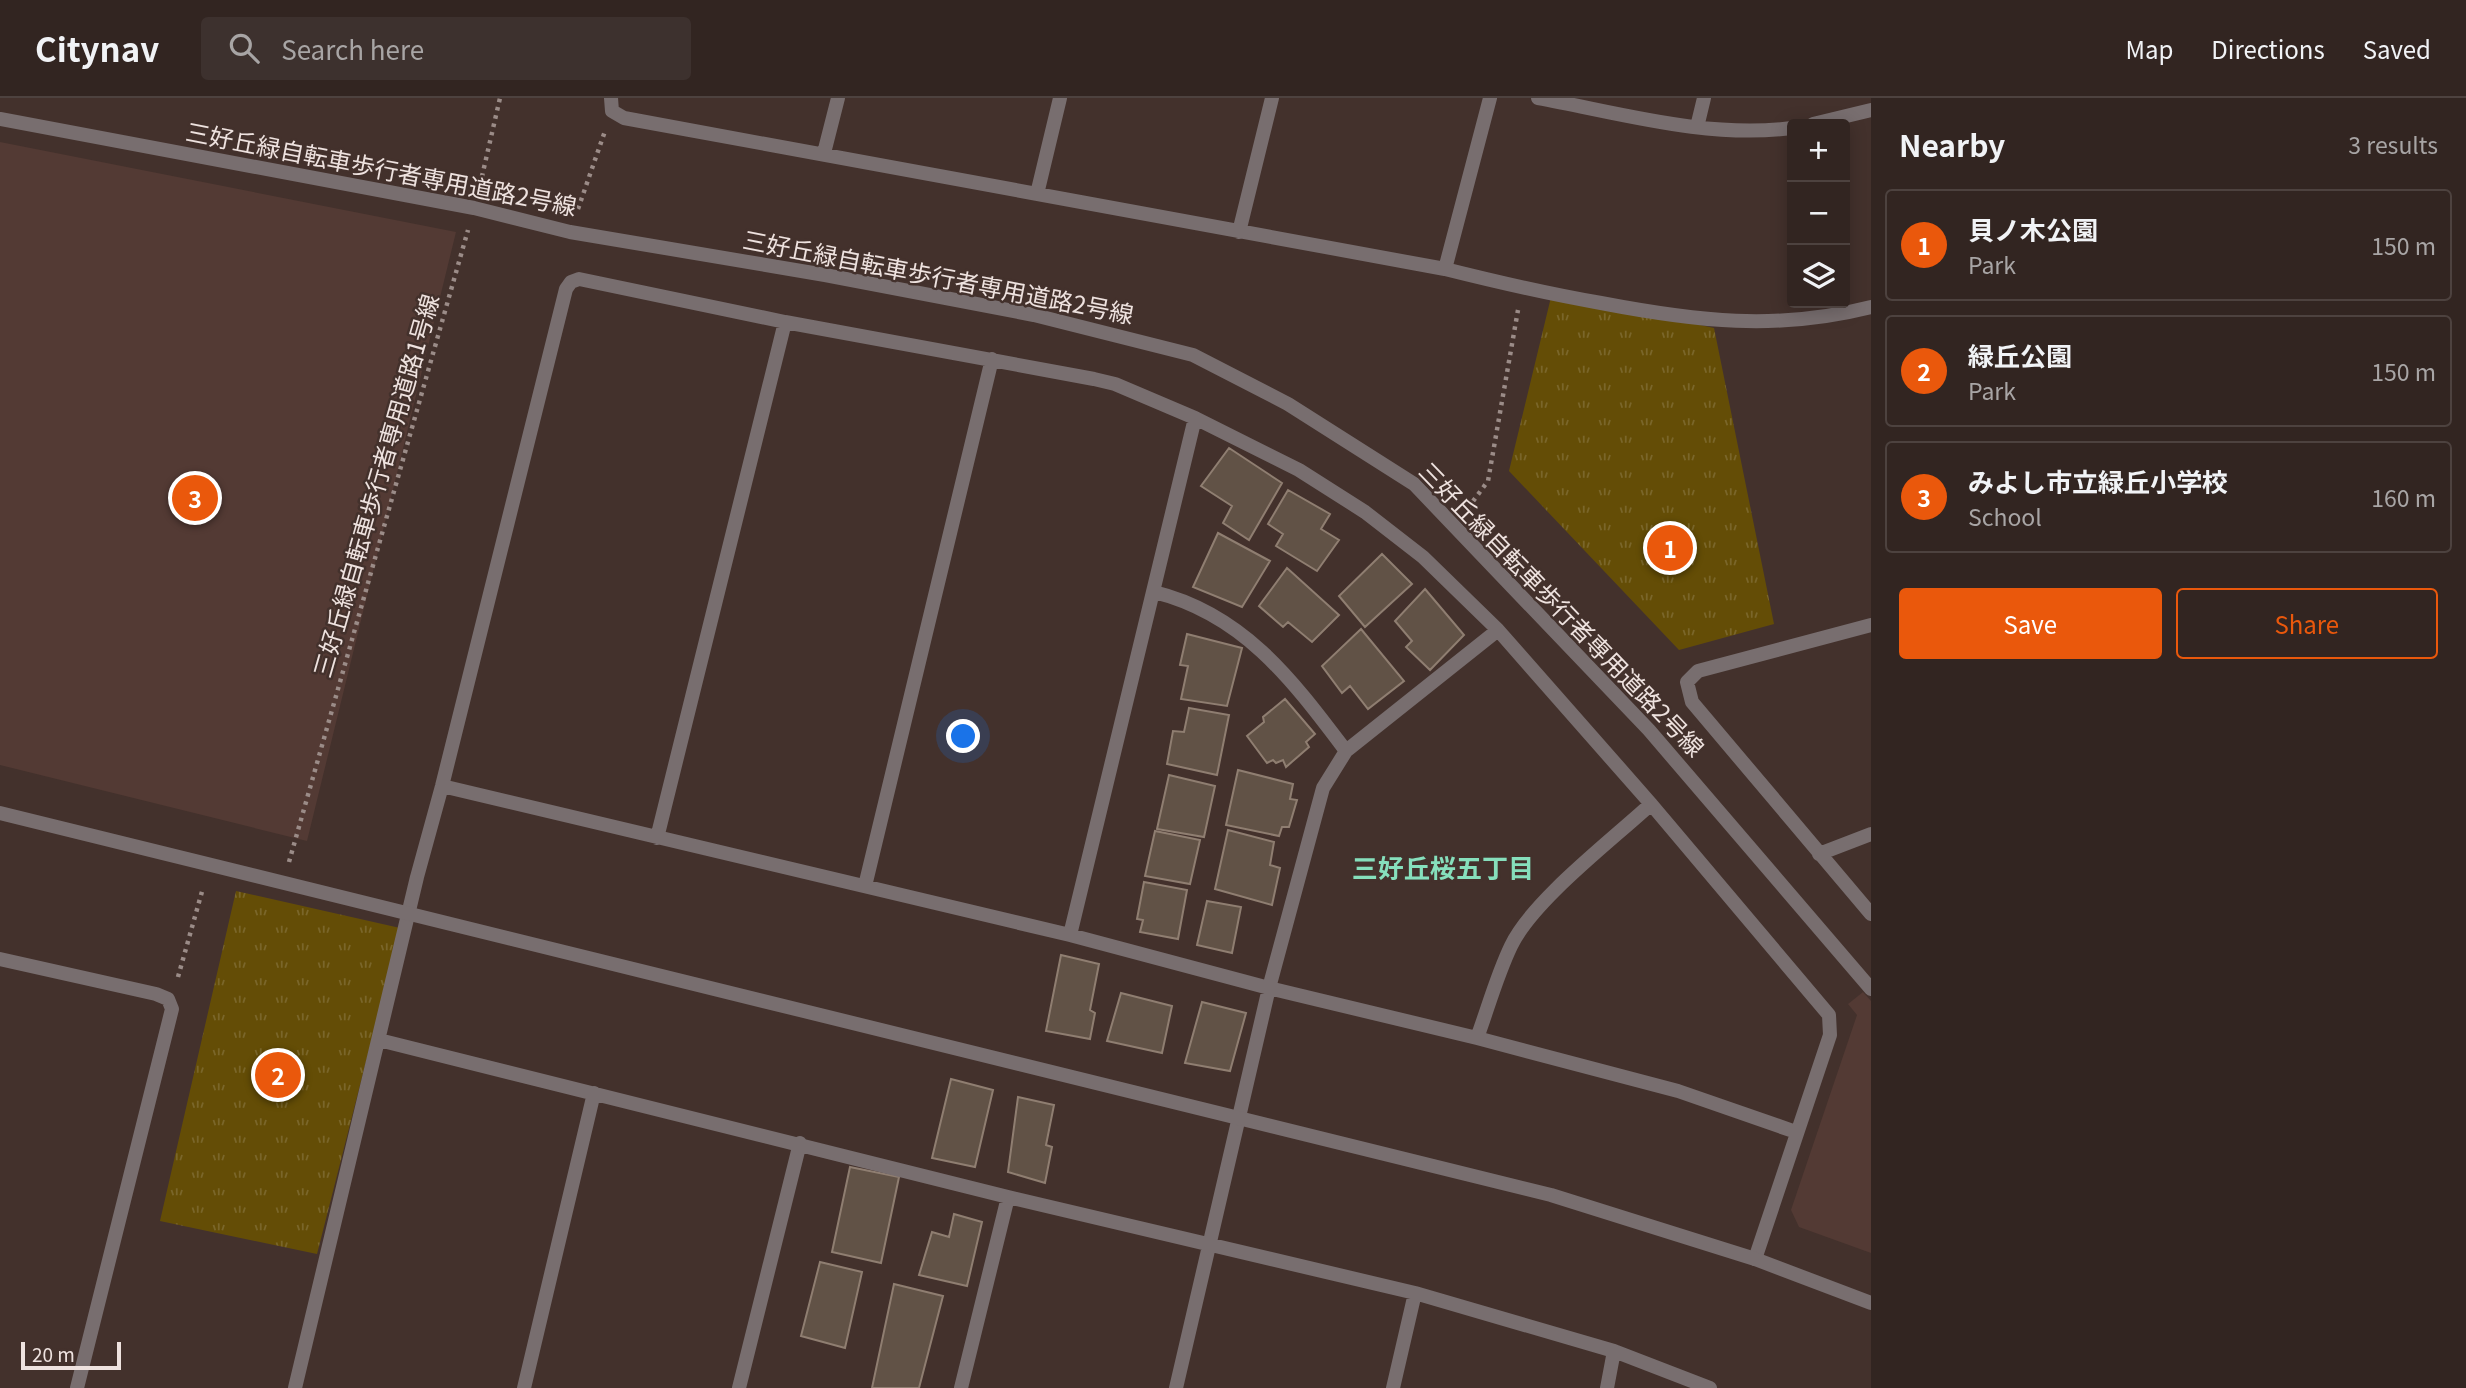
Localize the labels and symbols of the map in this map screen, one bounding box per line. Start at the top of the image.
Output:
street label: 三好丘緑自転車歩行者専用道路2号線 [183,112,580,223]
street label: 三好丘緑自転車歩行者専用道路2号線 [740,220,1137,331]
street label: 三好丘緑自転車歩行者専用道路1号線 [303,290,446,681]
street label: 三好丘緑自転車歩行者専用道路2号線 [1412,453,1713,763]
pin: 3 [172,472,218,524]
pin: 1 [1647,522,1693,574]
your location [946,719,980,753]
district label: 三好丘桜五丁目 [1352,848,1534,885]
pin: 2 [255,1049,301,1101]
scale bar [21,1339,121,1371]

